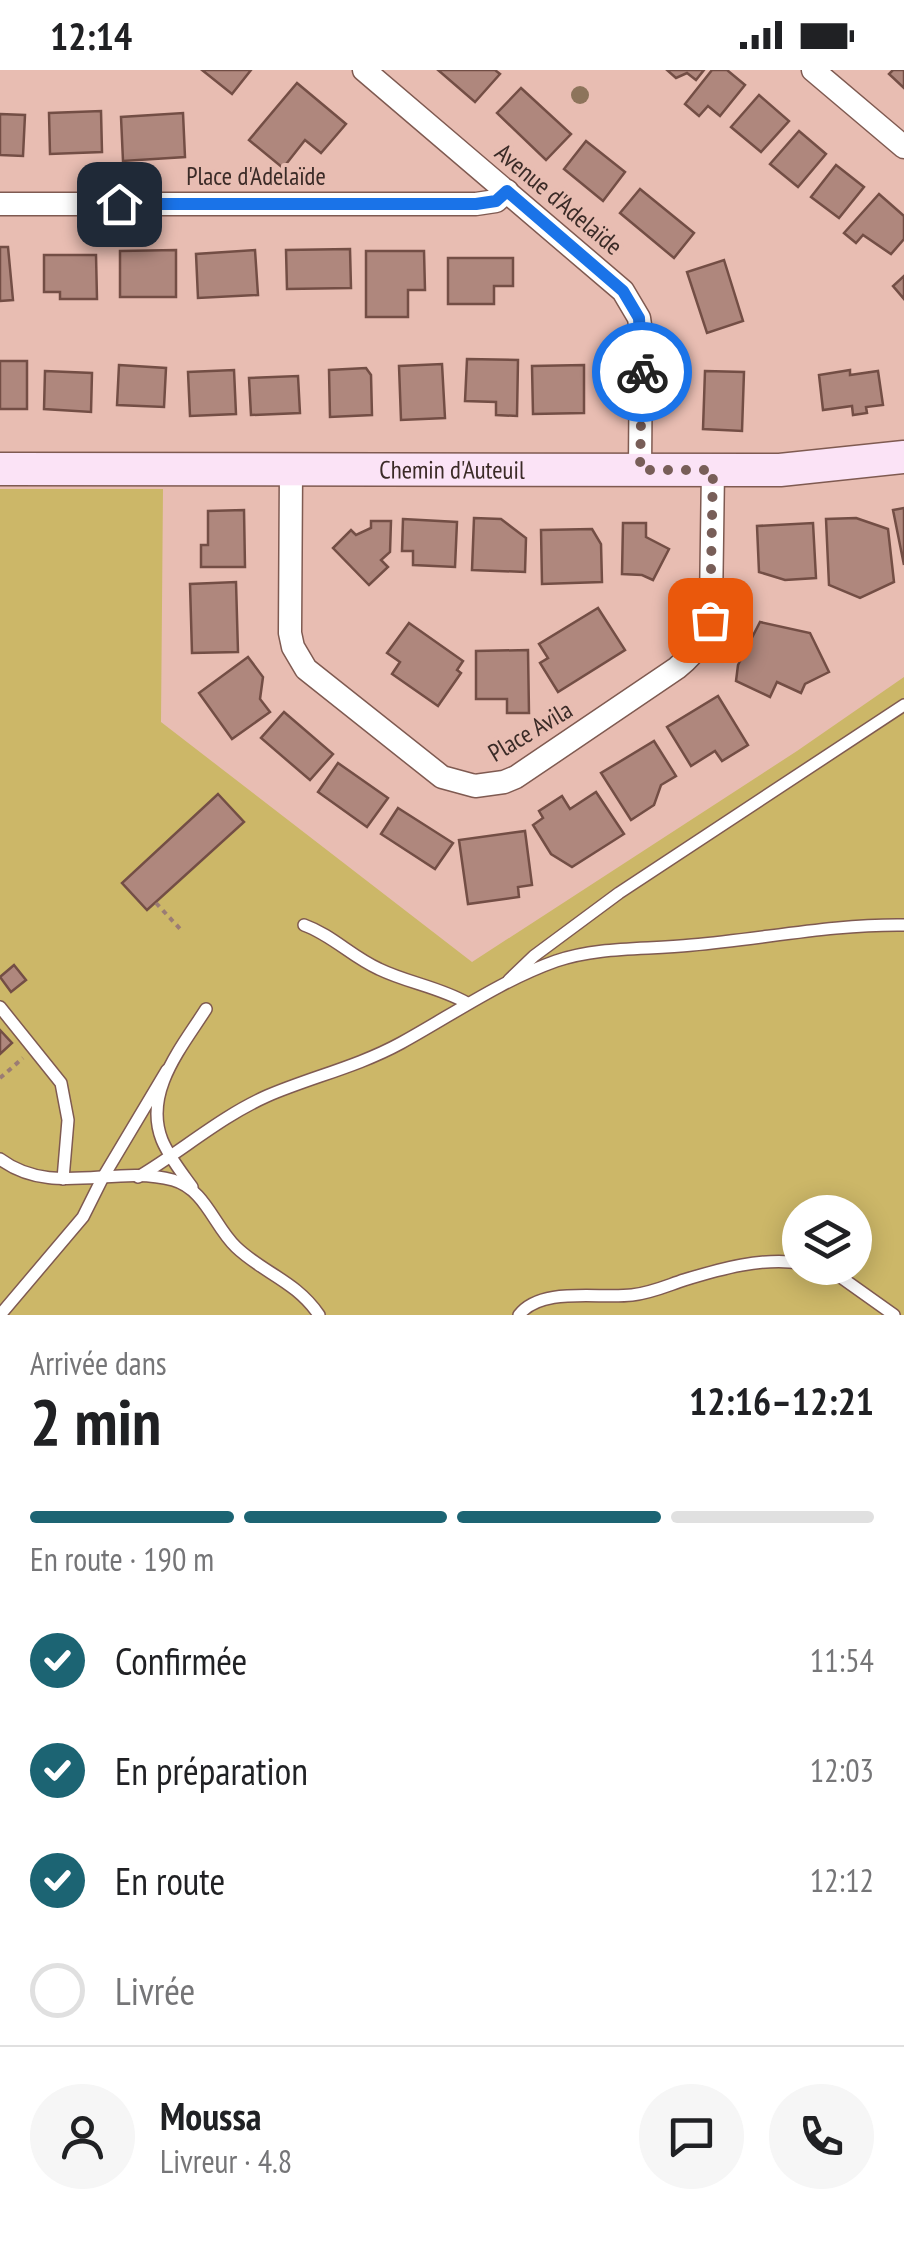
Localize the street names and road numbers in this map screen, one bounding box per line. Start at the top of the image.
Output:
street label: Avenue d'Adelaïde [489,136,629,262]
street label: Place d'Adelaïde [186,160,326,192]
street label: Chemin d'Auteuil [379,453,525,486]
street label: Place Avila [482,693,578,769]

